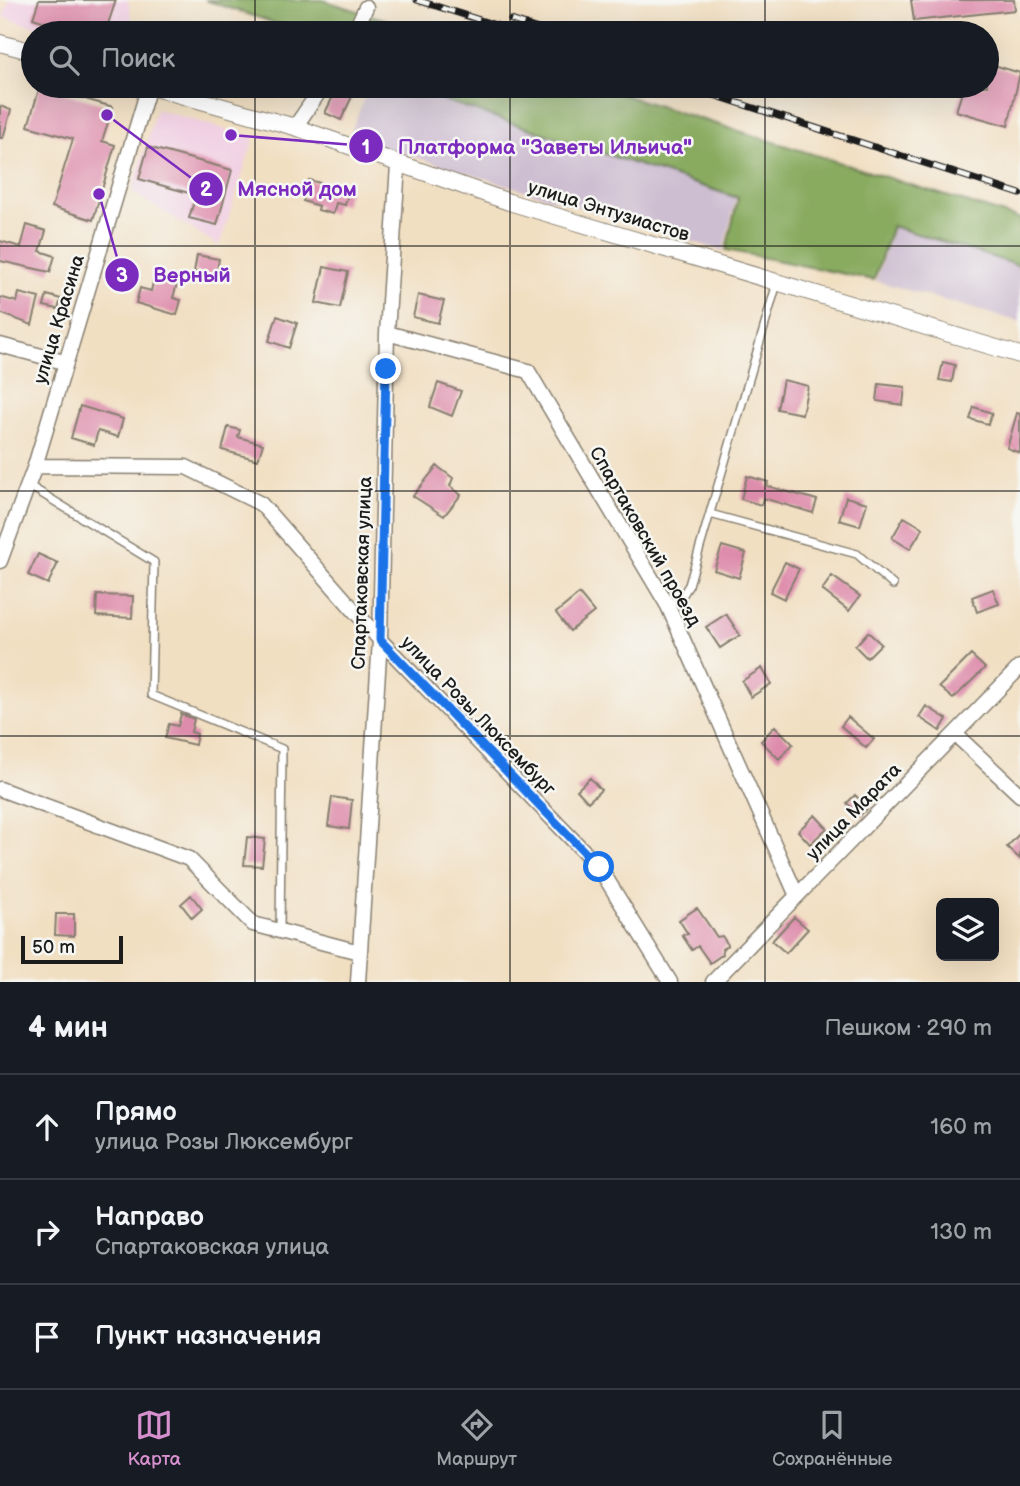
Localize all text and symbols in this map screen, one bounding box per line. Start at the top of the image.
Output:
search box [21,21,999,98]
icon: search [45,41,83,79]
text: Поиск [101,44,175,75]
callout: Платформа "Заветы Ильича" [349,125,706,167]
text: 1 [362,135,370,160]
text: Платформа "Заветы Ильича" [398,135,692,160]
callout: Мясной дом [188,168,371,210]
street label: улица Энтузиастов [525,176,692,247]
text: 2 [200,177,213,202]
text: Мясной дом [237,177,357,202]
street label: улица Красина [29,252,90,387]
callout: Верный [105,254,245,296]
text: 3 [116,263,128,288]
text: Верный [153,263,231,288]
route end [370,353,401,384]
street label: Спартаковский проезд [584,443,706,631]
street label: Спартаковская улица [348,476,377,670]
street label: улица Розы Люксембург [396,631,561,801]
street label: улица Марата [802,759,906,866]
route start [583,851,614,882]
map controls [936,898,999,961]
button: layers [936,898,999,961]
scale bar [21,933,122,965]
text: 50 m [32,936,75,959]
text: 4 мин [28,1010,108,1046]
text: Пешком · 290 m [825,1014,992,1042]
text: Прямо [95,1097,177,1128]
icon: ahead [28,1108,66,1146]
text: 160 m [930,1113,992,1141]
text: улица Розы Люксембург [95,1128,353,1156]
text: Направо [95,1202,204,1233]
icon: right [28,1213,66,1251]
text: 130 m [930,1218,992,1246]
text: Спартаковская улица [95,1233,329,1261]
icon: arrive [28,1318,66,1356]
text: Пункт назначения [95,1321,321,1352]
tab: Карта [128,1406,181,1471]
tab: Маршрут [436,1406,517,1471]
tab: Сохранённые [772,1406,892,1471]

